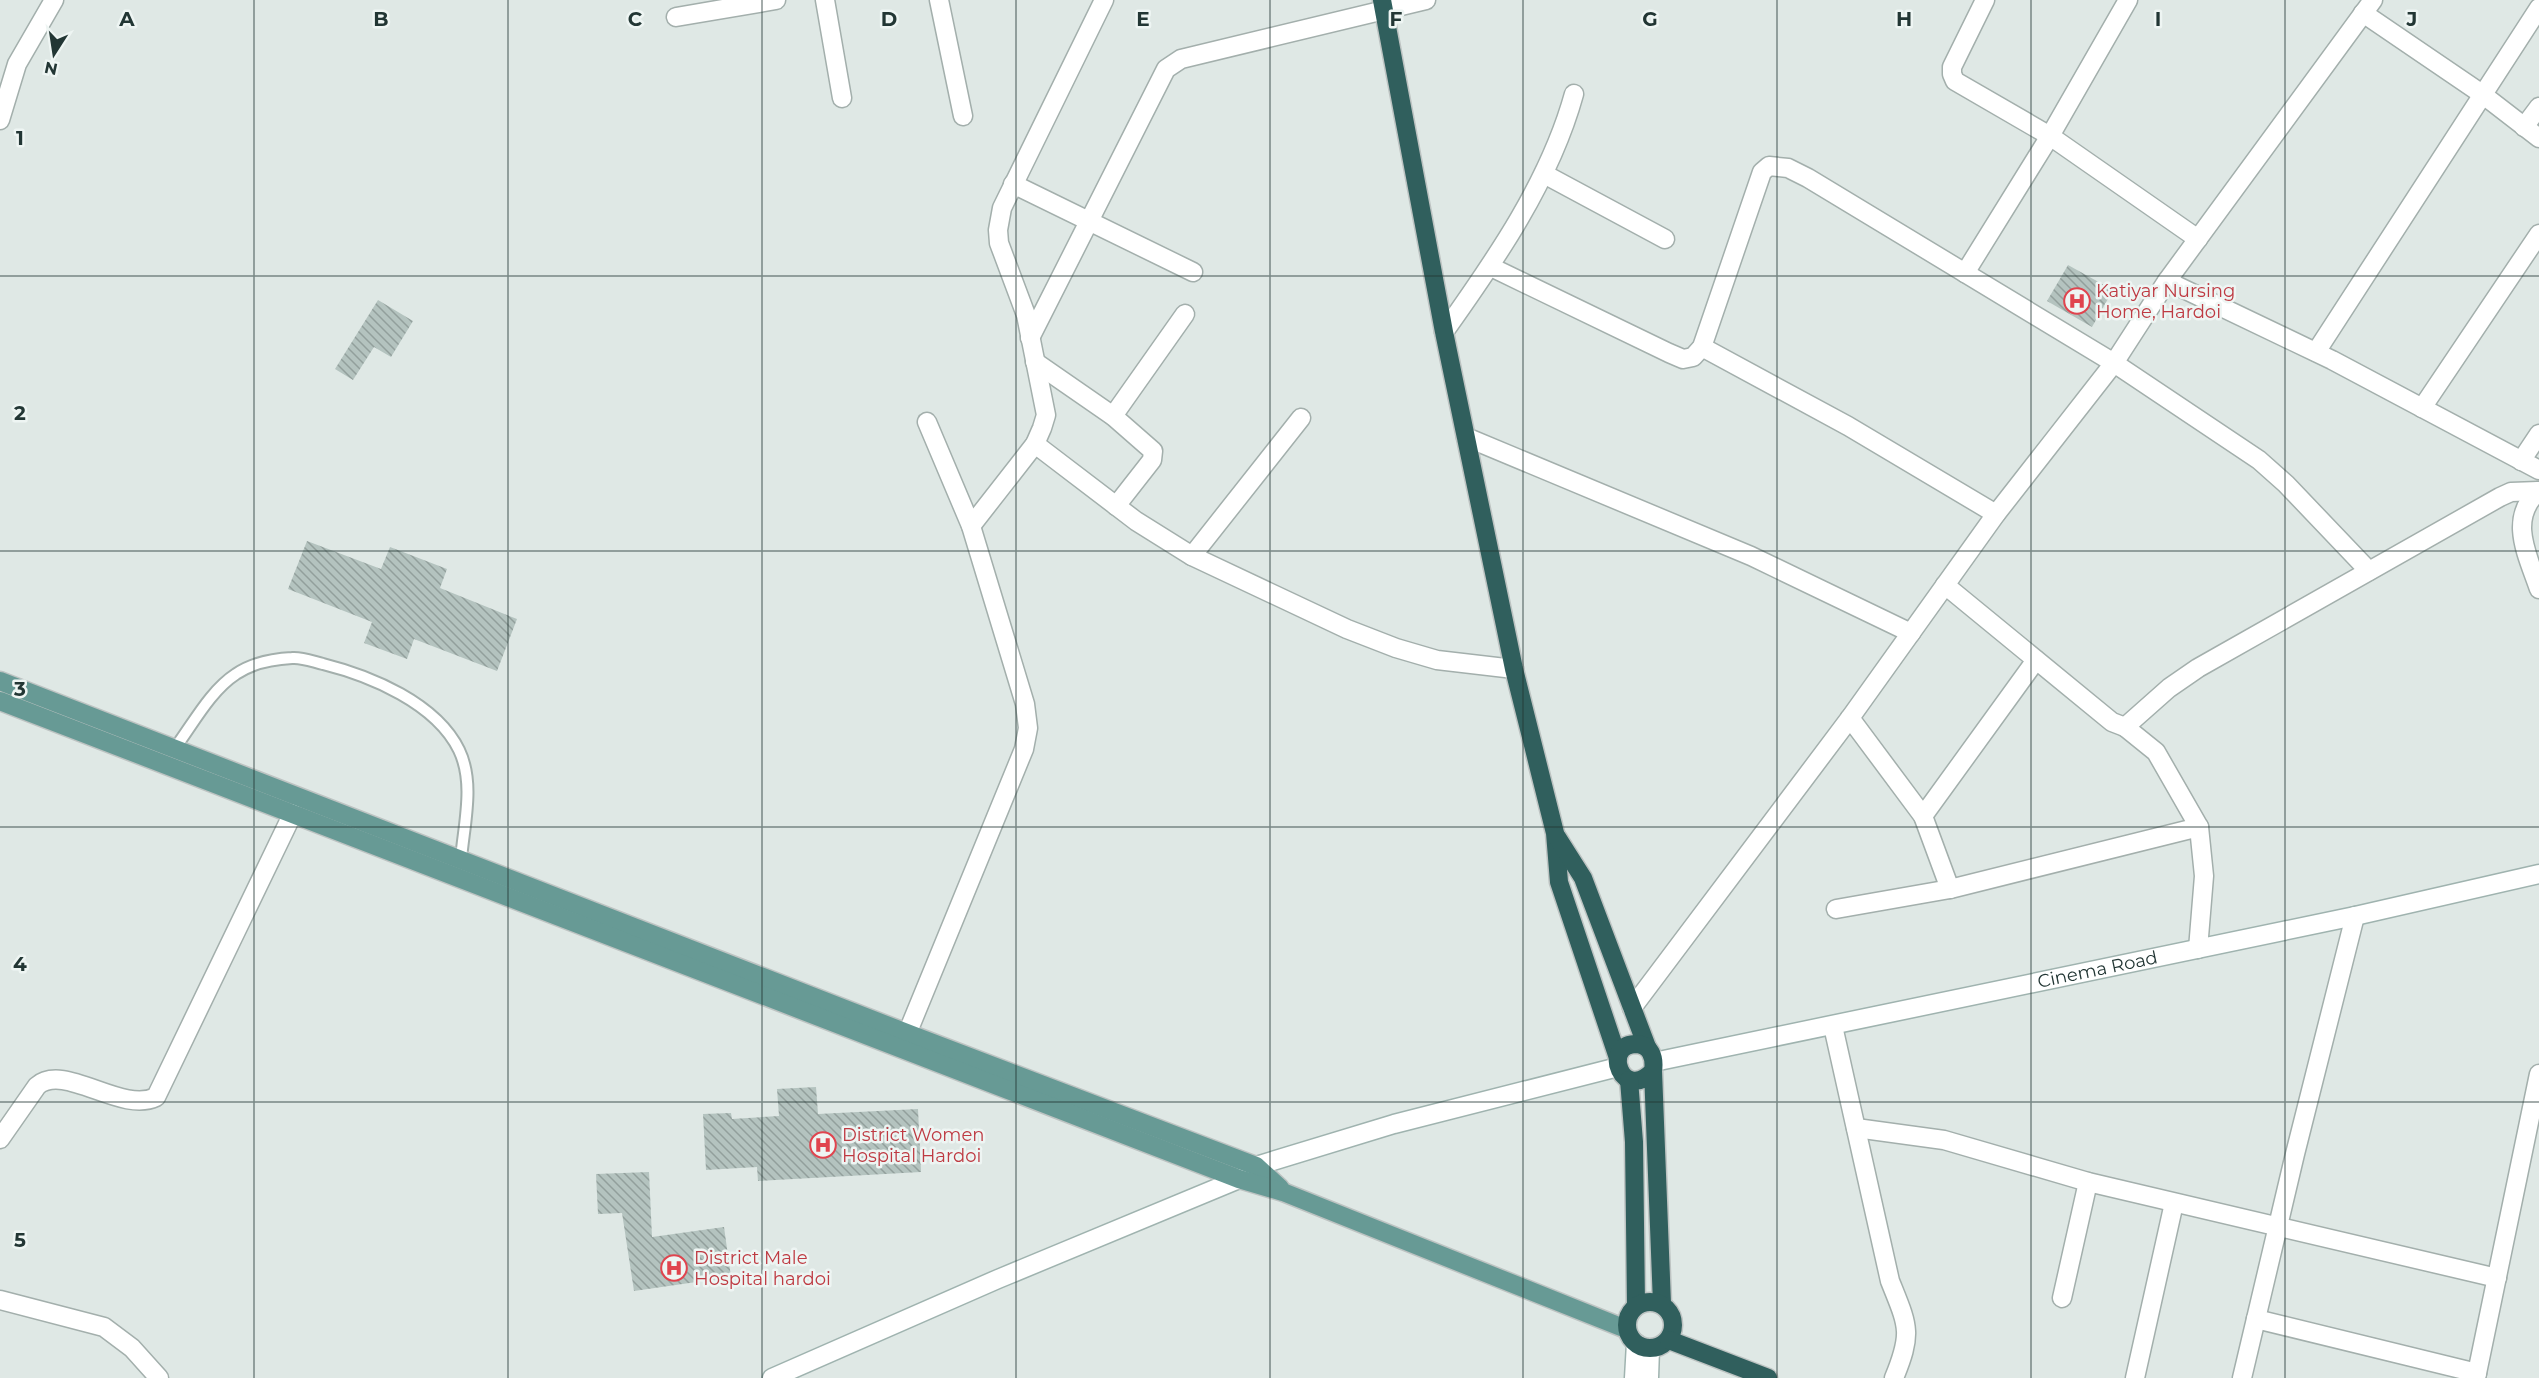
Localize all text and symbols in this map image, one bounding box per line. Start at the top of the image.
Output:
text: A [118,7,135,31]
text: B [373,7,389,31]
text: C [628,7,643,31]
text: D [881,7,897,31]
text: E [1136,7,1150,31]
text: F [1390,7,1403,31]
text: G [1642,7,1658,31]
text: H [1896,7,1912,31]
text: I [2155,7,2161,31]
text: J [2406,7,2417,31]
north arrow [24,24,84,84]
text: N [43,58,59,79]
text: 1 [16,126,24,150]
place label: Katiyar Nursing Home, Hardoi [2096,280,2235,323]
hospital icon: Katiyar Nursing Home, Hardoi [2062,286,2092,316]
text: 2 [14,401,26,425]
text: 3 [13,677,26,701]
street label: Cinema Road [2035,946,2160,993]
text: 4 [13,952,27,976]
place label: District Women Hospital Hardoi [842,1124,984,1167]
hospital icon: District Women Hospital Hardoi [808,1130,838,1160]
text: 5 [14,1228,26,1252]
place label: District Male Hospital hardoi [694,1247,831,1290]
hospital icon: District Male Hospital hardoi [659,1253,689,1283]

